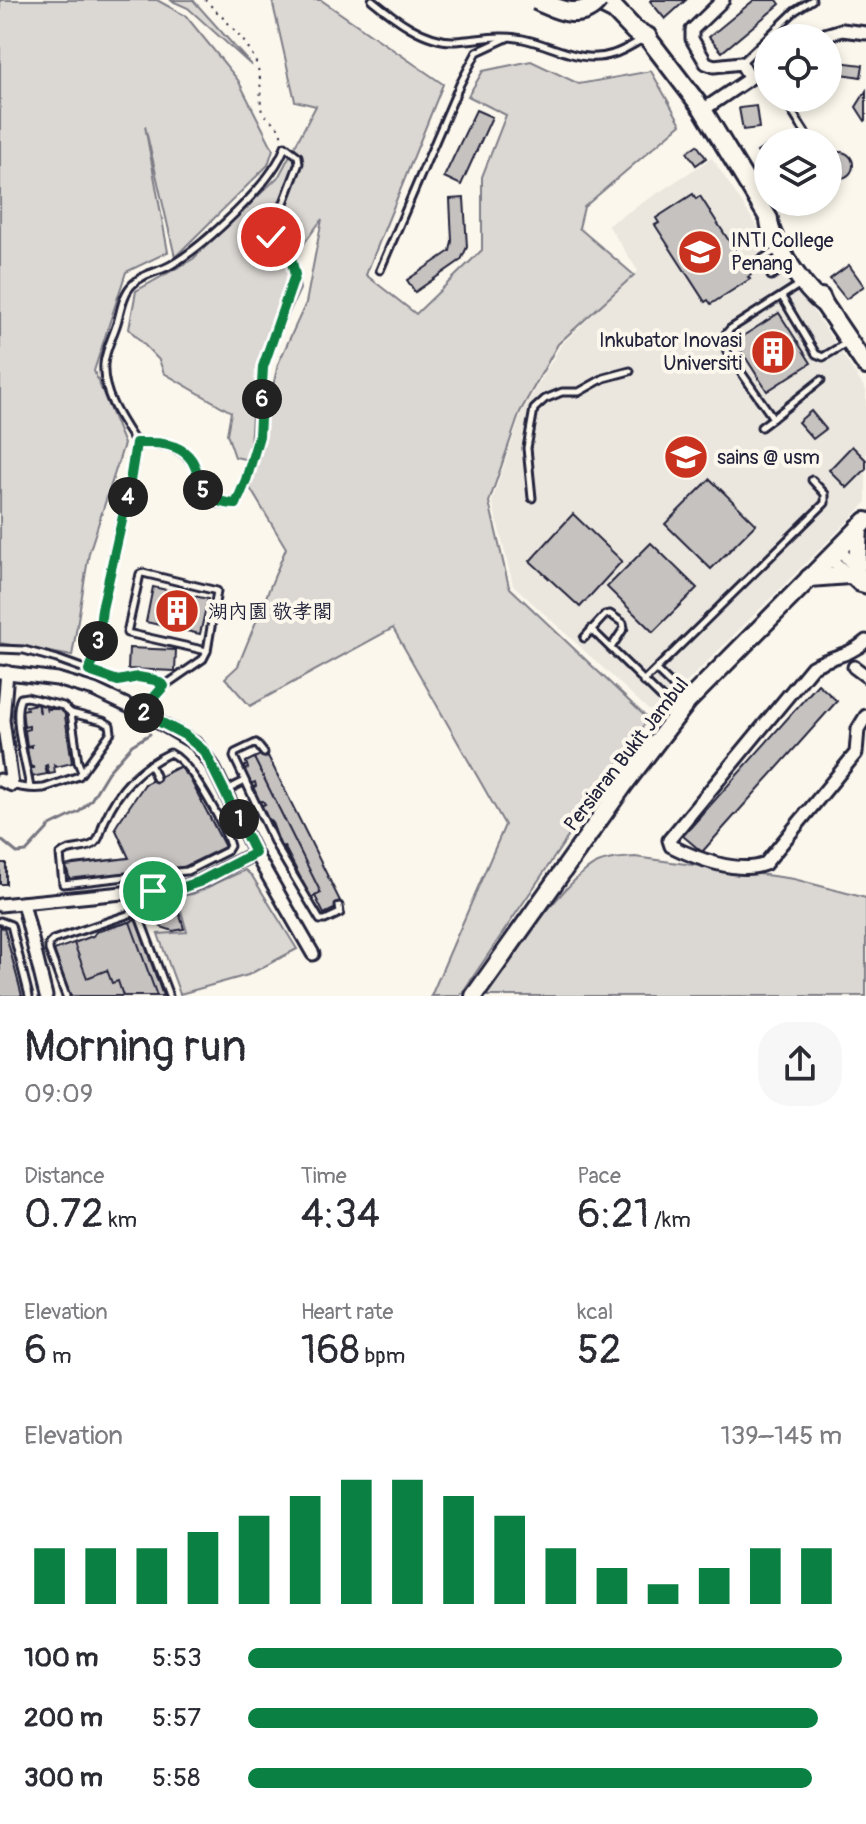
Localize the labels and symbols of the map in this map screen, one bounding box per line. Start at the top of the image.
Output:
pin [237,203,305,271]
school or university icon: INTI College Penang [676,228,724,276]
place label: INTI College Penang [731,228,834,276]
place label: Inkubator Inovasi Universiti [599,328,742,376]
building icon: Inkubator Inovasi Universiti [749,328,797,376]
pin: 6 [242,379,282,419]
school or university icon: sains @ usm [662,433,710,481]
place label: sains @ usm [717,445,820,470]
pin: 5 [183,470,223,510]
pin: 4 [108,477,148,517]
building icon: 湖內園 敬孝閣 [153,587,201,635]
place label: 湖內園 敬孝閣 [208,599,332,624]
pin: 3 [78,621,118,661]
street label: Persiaran Bukit Jambul [559,672,694,836]
pin: 2 [124,693,164,733]
pin: 1 [219,799,259,839]
pin [119,857,187,925]

